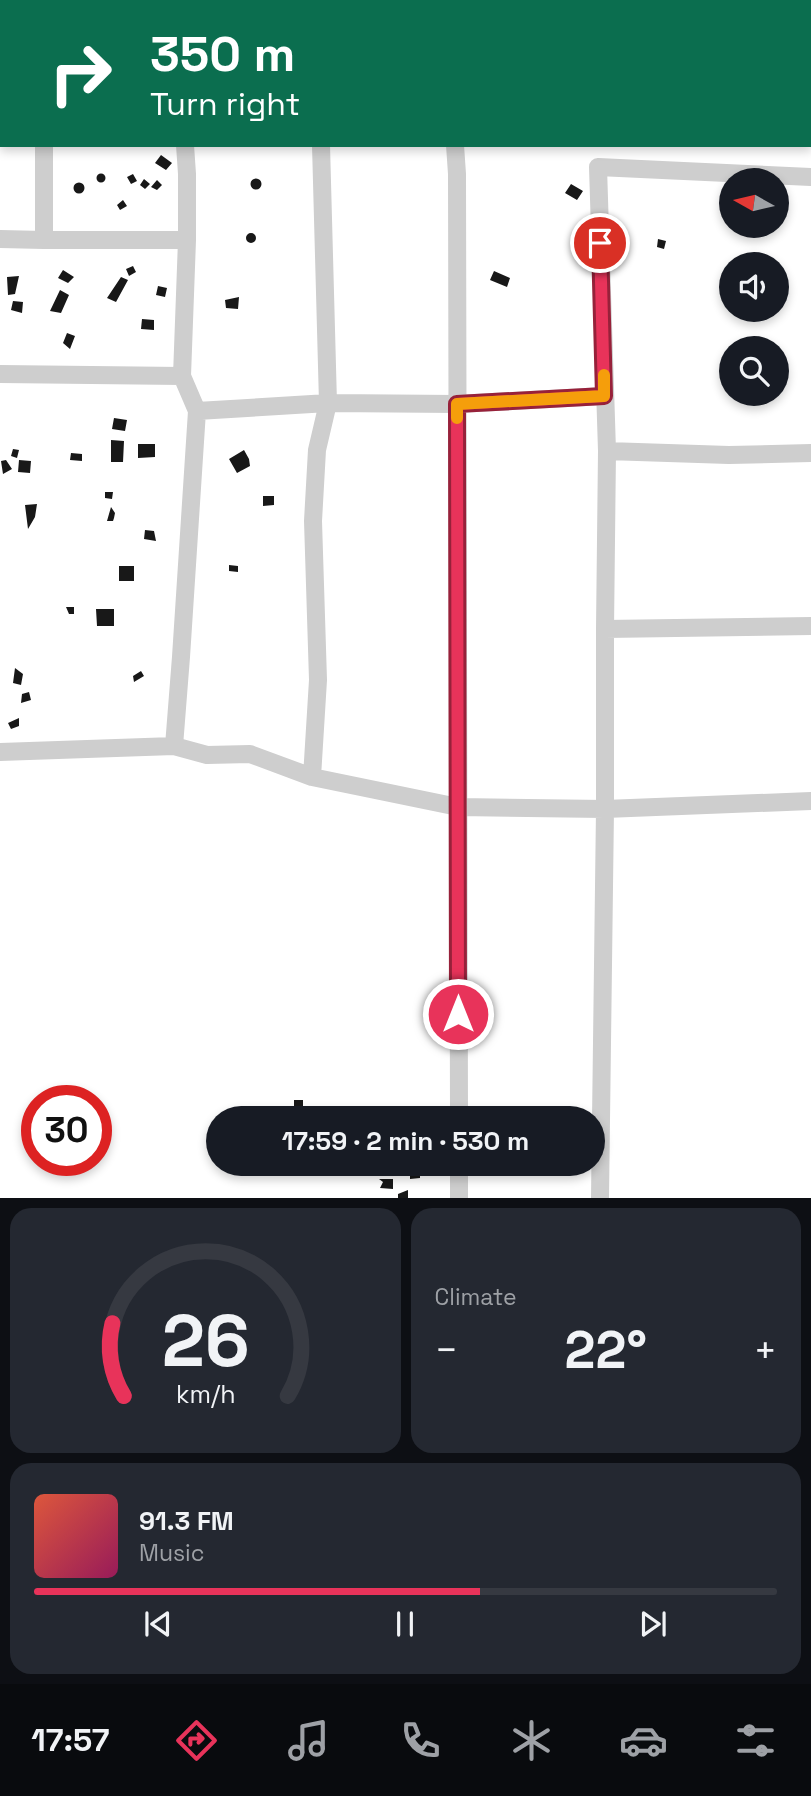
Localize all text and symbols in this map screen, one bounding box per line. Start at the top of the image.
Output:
text: 350 m [150,23,295,85]
icon: right [35,28,126,119]
text: Turn right [150,84,300,124]
north arrow [719,168,789,238]
map controls [719,168,789,406]
pin [570,213,630,273]
icon: arrive [581,224,619,262]
button: sound [719,252,789,322]
button: search [719,336,789,406]
position arrow [421,977,495,1051]
speed limit sign: 30 [21,1085,112,1176]
text: 17:59 · 2 min · 530 m [282,1124,529,1158]
text: Climate [435,1282,517,1312]
text: 26 [161,1295,249,1388]
text: 22° [565,1317,647,1383]
text: − [435,1326,458,1374]
text: + [753,1326,777,1374]
text: km/h [175,1378,235,1410]
text: 91.3 FM [139,1504,234,1538]
text: Music [139,1538,204,1568]
icon: previous [139,1605,177,1643]
icon: pause [386,1605,424,1643]
icon: next [634,1605,672,1643]
icon: directions [172,1716,221,1765]
icon: music [284,1716,333,1765]
icon: phone [396,1716,445,1765]
icon: climate [507,1716,556,1765]
icon: car [619,1716,668,1765]
icon: filters [731,1716,780,1765]
text: 17:57 [31,1720,110,1760]

